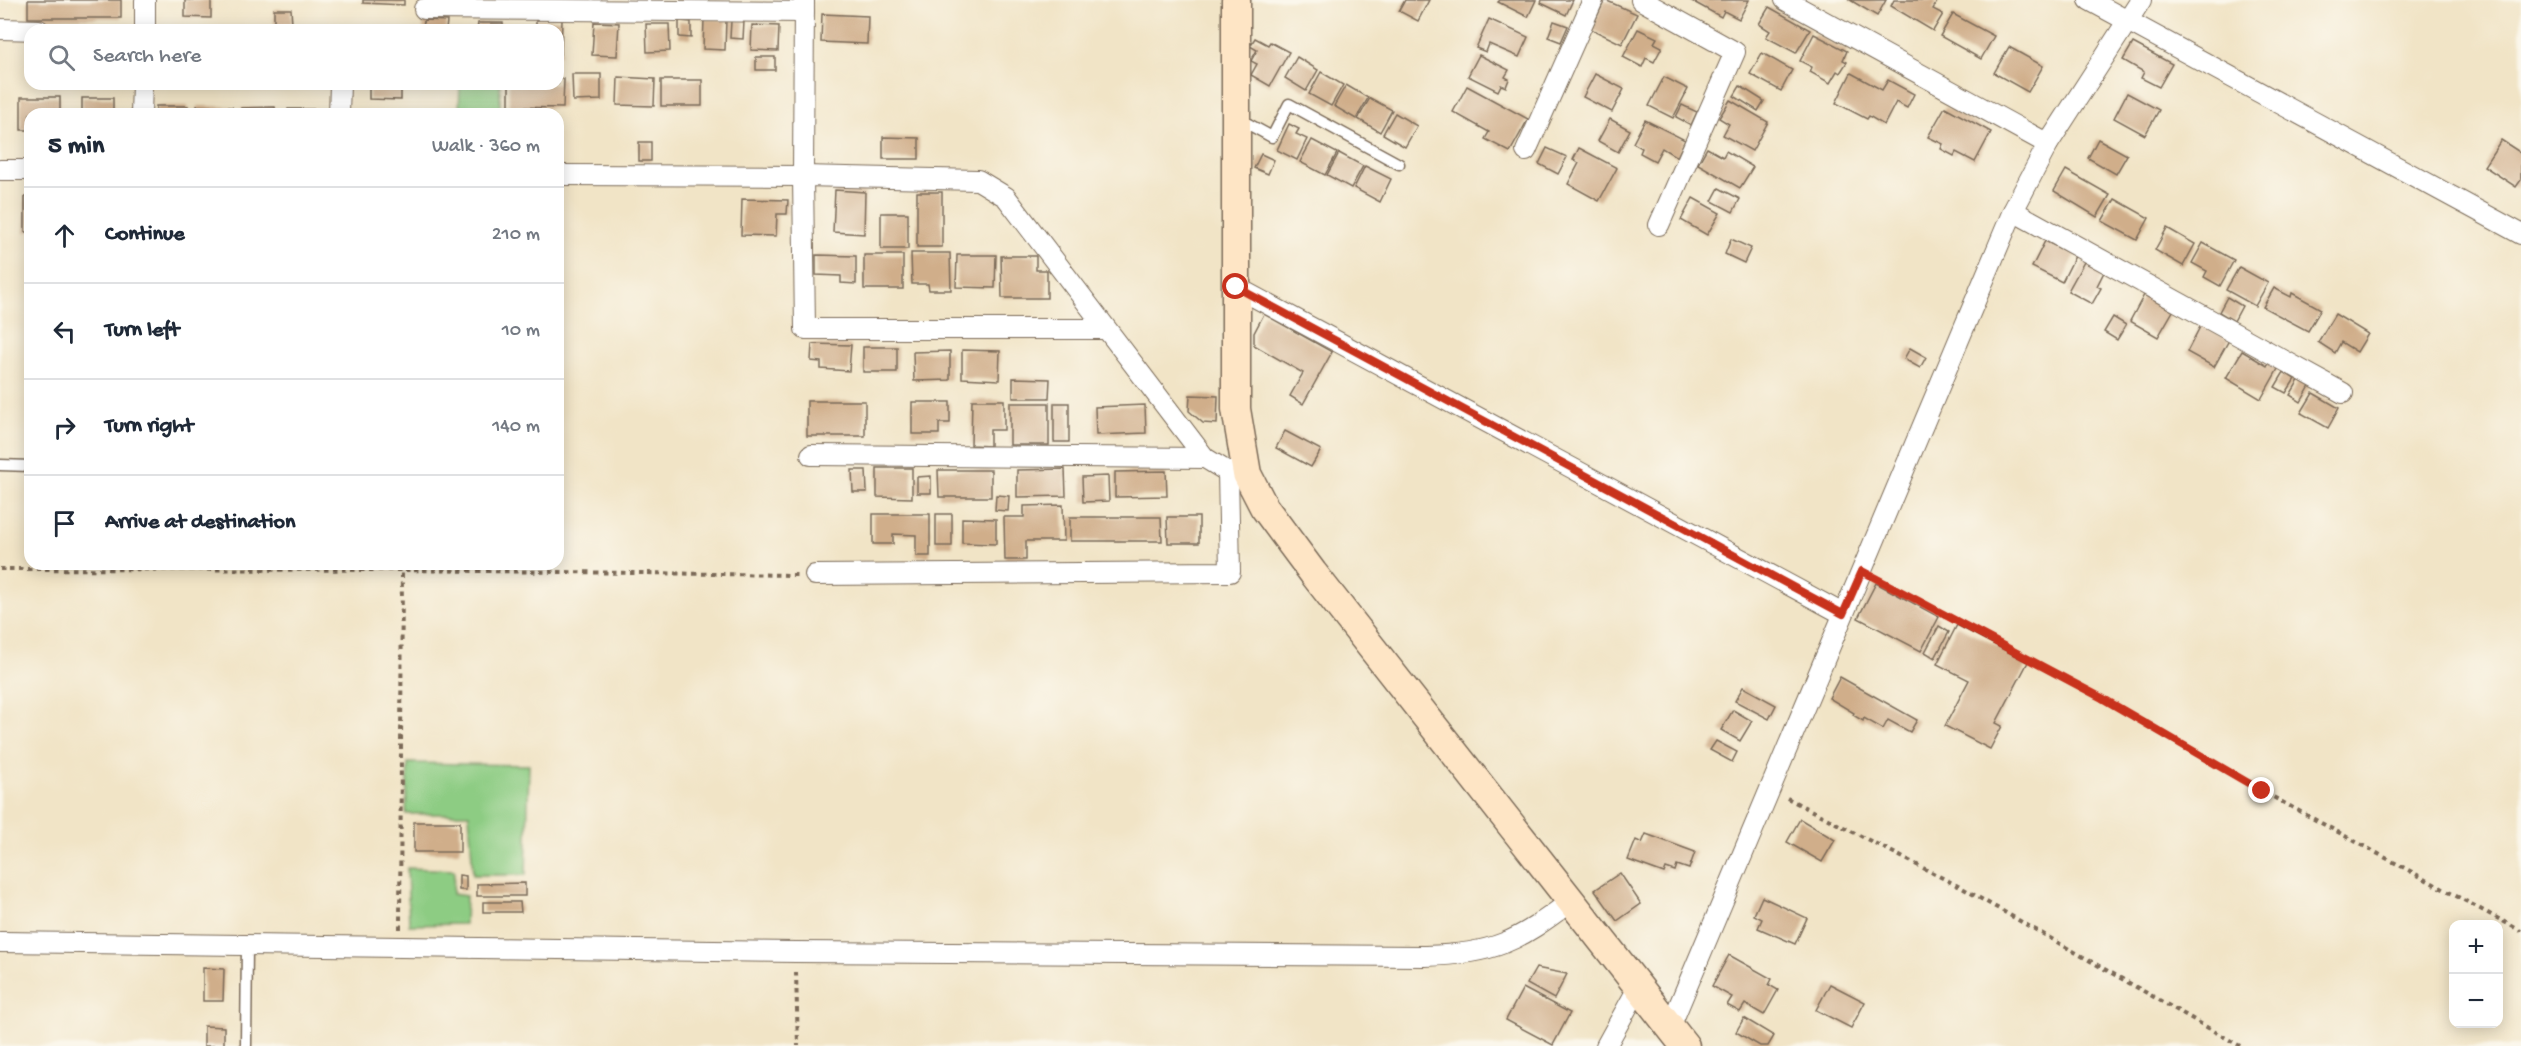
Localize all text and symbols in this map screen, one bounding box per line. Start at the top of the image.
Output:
search box [24,24,564,90]
icon: search [45,41,78,74]
text: Search here [93,44,201,70]
text: 5 min [48,132,104,163]
text: Walk · 360 m [432,136,540,159]
icon: ahead [48,219,81,252]
text: Continue [105,222,185,248]
text: 210 m [492,224,540,247]
route start [1222,273,1248,299]
icon: left [48,315,81,348]
text: Turn left [105,318,179,344]
text: 10 m [502,320,540,343]
icon: right [48,411,81,444]
text: Turn right [105,414,193,440]
text: 140 m [492,416,540,439]
icon: arrive [48,507,81,540]
text: Arrive at destination [105,510,295,536]
route end [2248,777,2274,803]
map controls [2449,920,2503,1028]
button: + [2449,920,2503,974]
button: − [2449,974,2503,1028]

